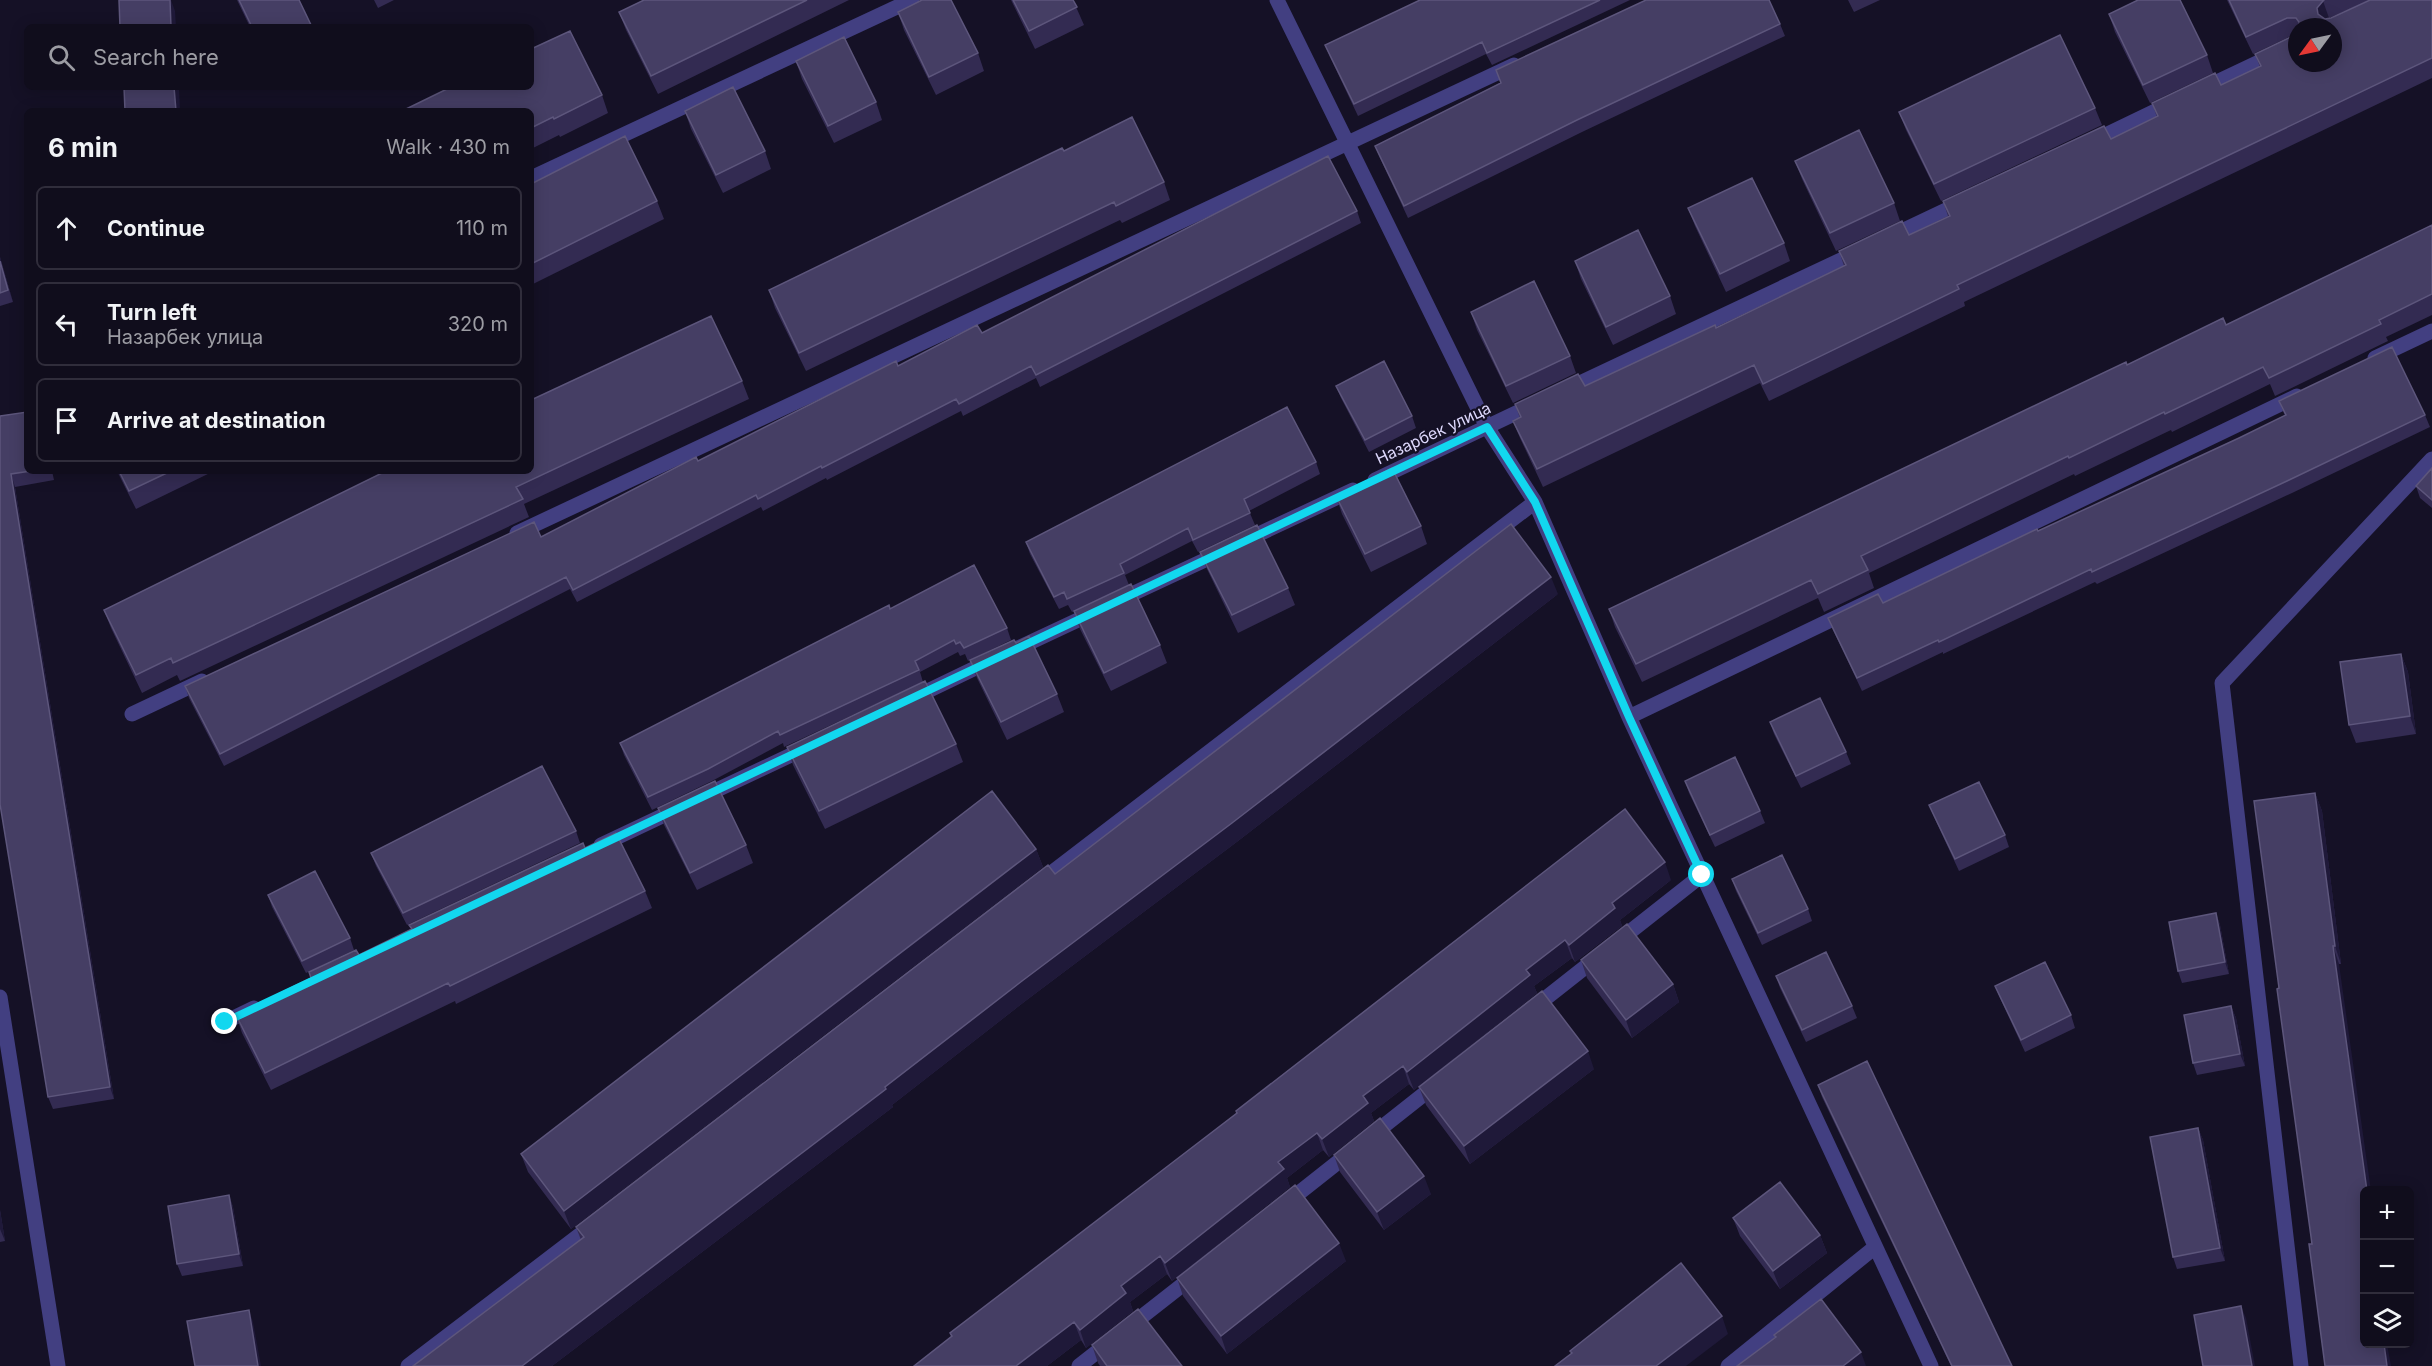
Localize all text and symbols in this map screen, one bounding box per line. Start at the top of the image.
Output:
north arrow [2288,18,2342,72]
search box [24,24,534,90]
icon: search [45,41,78,74]
text: Search here [93,44,219,70]
text: 6 min [48,132,118,163]
text: Walk · 430 m [386,135,510,159]
icon: ahead [50,212,83,245]
text: Continue [107,215,205,241]
text: 110 m [456,216,508,240]
text: Turn left [107,299,197,325]
icon: left [50,308,83,341]
text: 320 m [448,312,508,336]
text: Назарбек улица [107,325,263,349]
street label: Назарбек улица [1372,398,1494,468]
icon: arrive [50,404,83,437]
text: Arrive at destination [107,407,326,433]
route start [1688,861,1714,887]
route end [211,1008,237,1034]
map controls [2360,1186,2414,1348]
button: + [2360,1186,2414,1240]
button: − [2360,1240,2414,1294]
button: layers [2360,1294,2414,1348]

